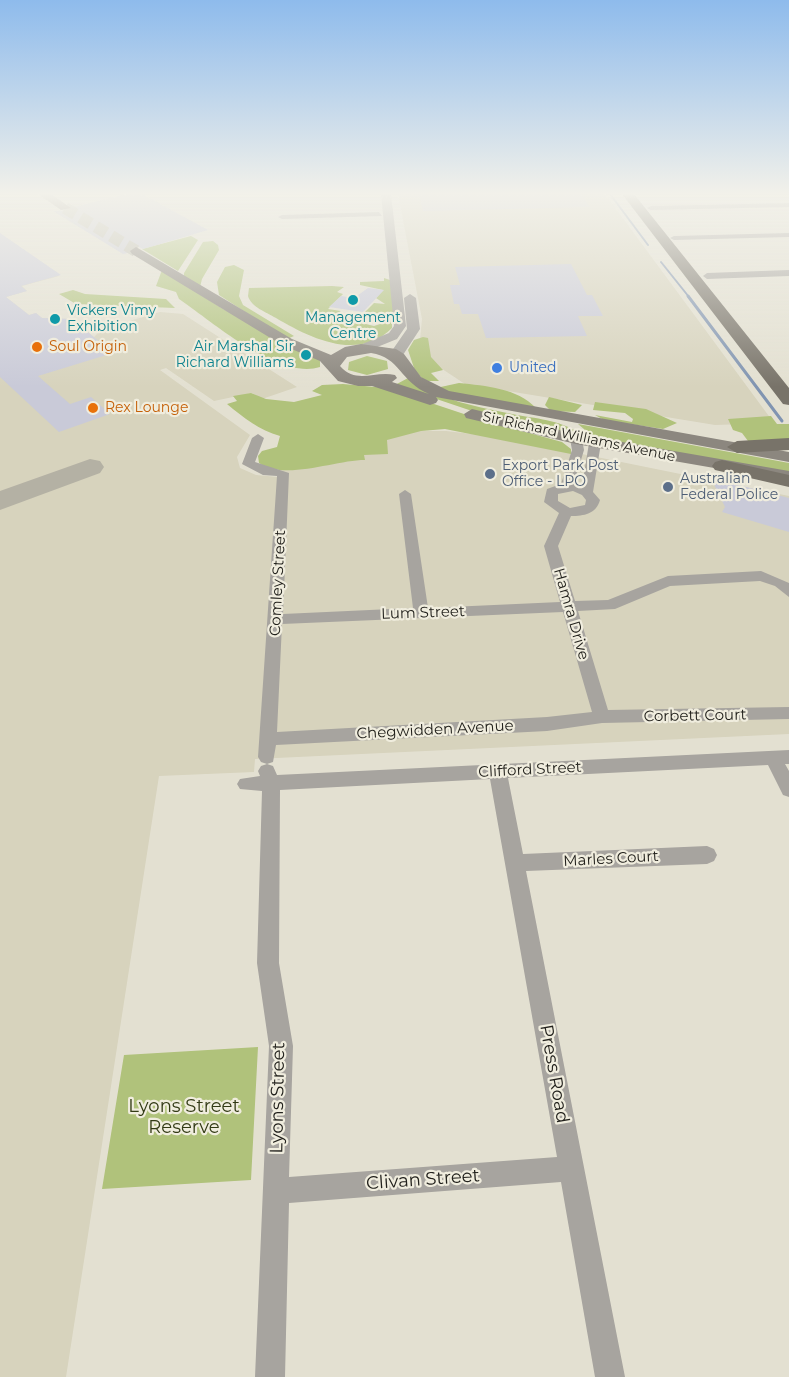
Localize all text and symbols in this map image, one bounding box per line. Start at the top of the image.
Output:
marker: Management Centre [346,293,360,307]
place label: Vickers Vimy Exhibition [67,303,156,336]
place label: Management Centre [305,310,401,342]
marker: Vickers Vimy Exhibition [48,312,62,326]
place label: Soul Origin [49,339,127,355]
place label: Air Marshal Sir Richard Williams [176,339,294,372]
marker: Soul Origin [30,340,44,354]
marker: Air Marshal Sir Richard Williams [299,348,313,362]
place label: United [509,360,557,376]
marker: United [490,361,504,375]
place label: Rex Lounge [105,400,188,416]
marker: Rex Lounge [86,401,100,415]
street label: Sir Richard Williams Avenue [481,408,677,466]
place label: Export Park Post Office - LPO [502,458,619,490]
marker: Export Park Post Office - LPO [483,467,497,481]
place label: Australian Federal Police [680,471,778,503]
marker: Australian Federal Police [661,480,675,494]
street label: Comley Street [266,530,290,636]
street label: Hamra Drive [549,566,593,662]
street label: Lum Street [381,603,465,623]
street label: Corbett Court [643,706,747,726]
street label: Chegwidden Avenue [356,717,514,743]
street label: Clifford Street [478,758,582,782]
street label: Marles Court [563,848,659,870]
street label: Press Road [535,1023,573,1125]
street label: Lyons Street [266,1042,290,1154]
park label: Lyons Street Reserve [128,1096,240,1138]
street label: Clivan Street [365,1165,481,1195]

